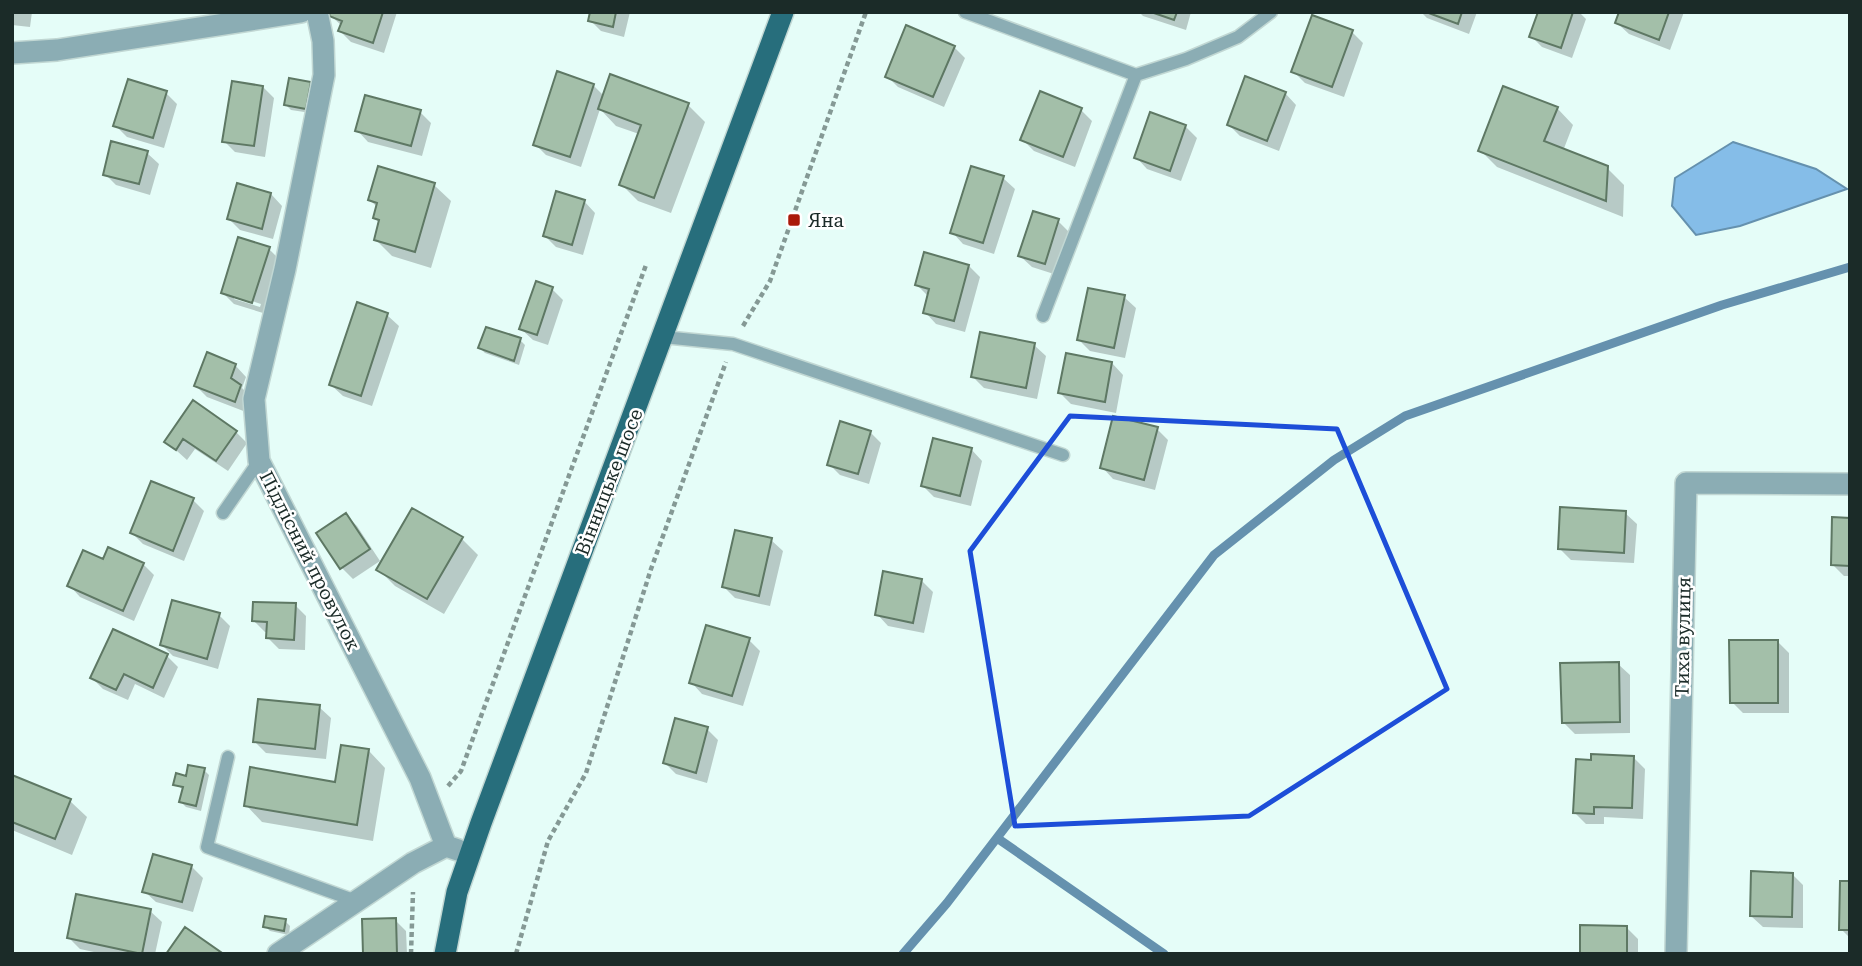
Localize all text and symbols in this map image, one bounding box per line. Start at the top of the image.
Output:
place label: Яна [808,209,845,232]
marker: Яна [786,212,802,228]
street label: Вінницьке шосе [570,405,648,559]
street label: Підлісний провулок [255,467,365,655]
street label: Тиха вулиця [1670,576,1696,698]

